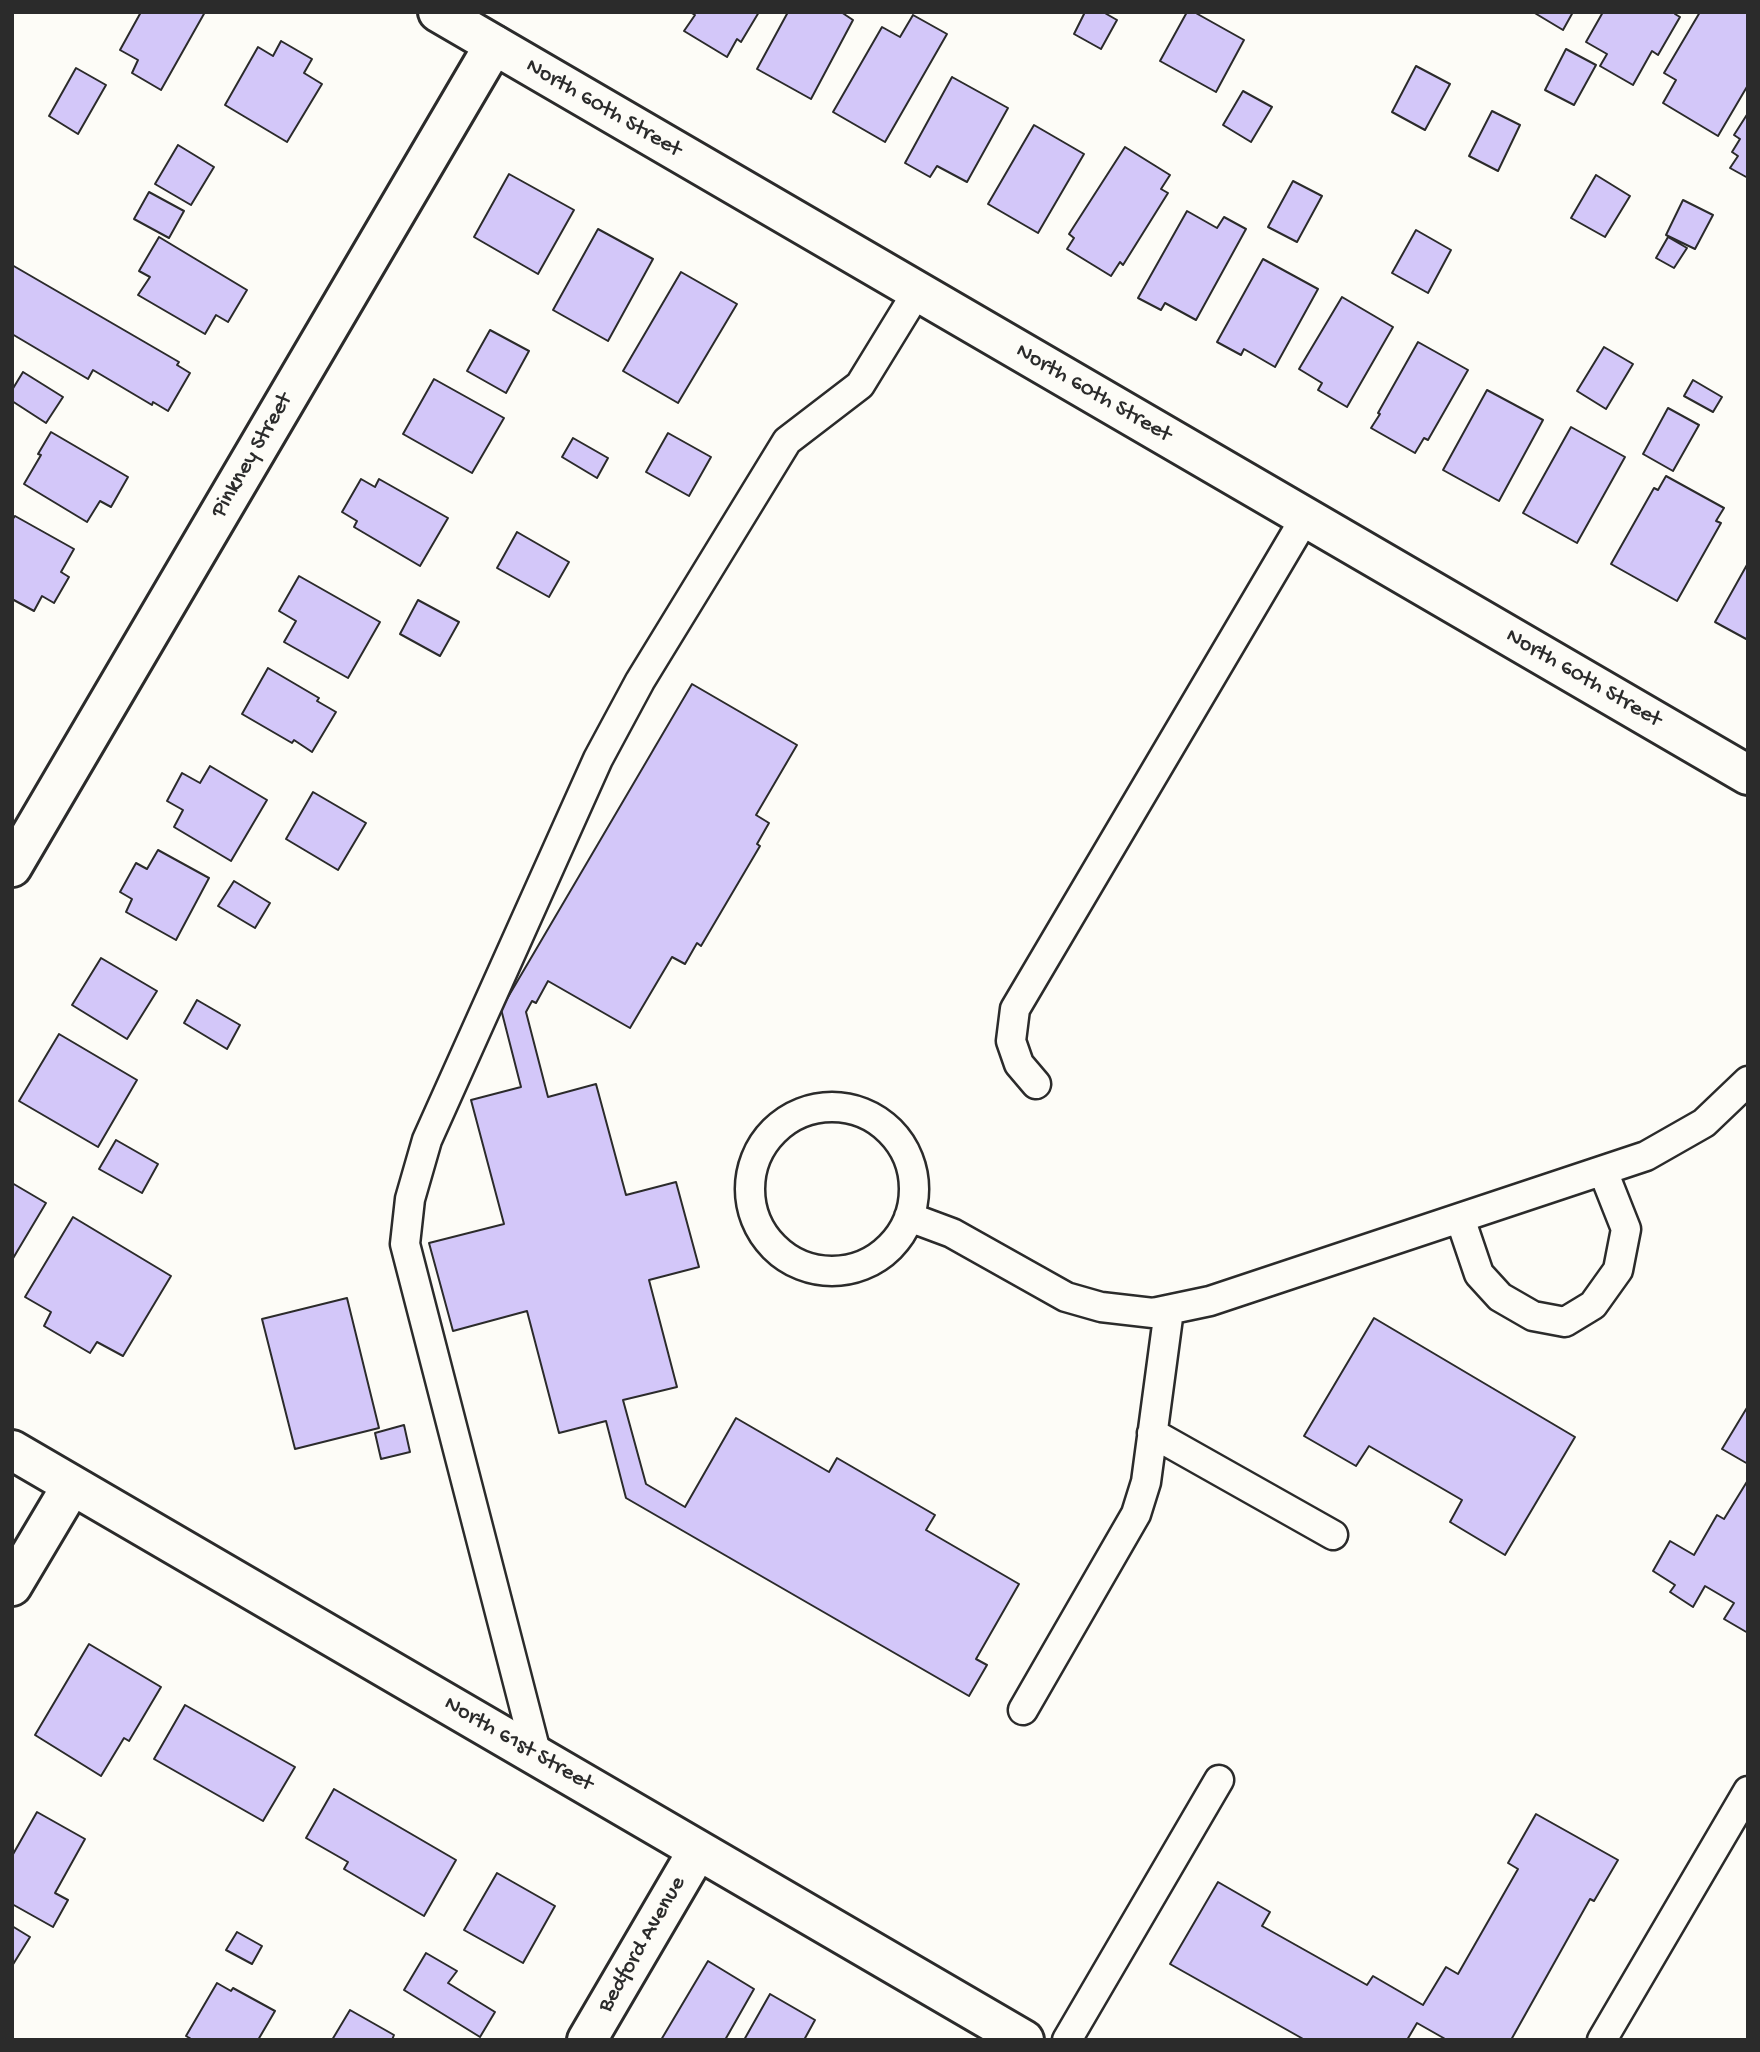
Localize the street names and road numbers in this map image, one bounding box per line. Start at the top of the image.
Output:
street label: North 60th Street [520,53,686,165]
street label: North 60th Street [1010,338,1176,450]
street label: Pinkney Street [206,389,300,523]
street label: North 60th Street [1500,623,1666,735]
street label: North 61st Street [438,1691,598,1799]
street label: Bedford Avenue [593,1872,693,2018]

